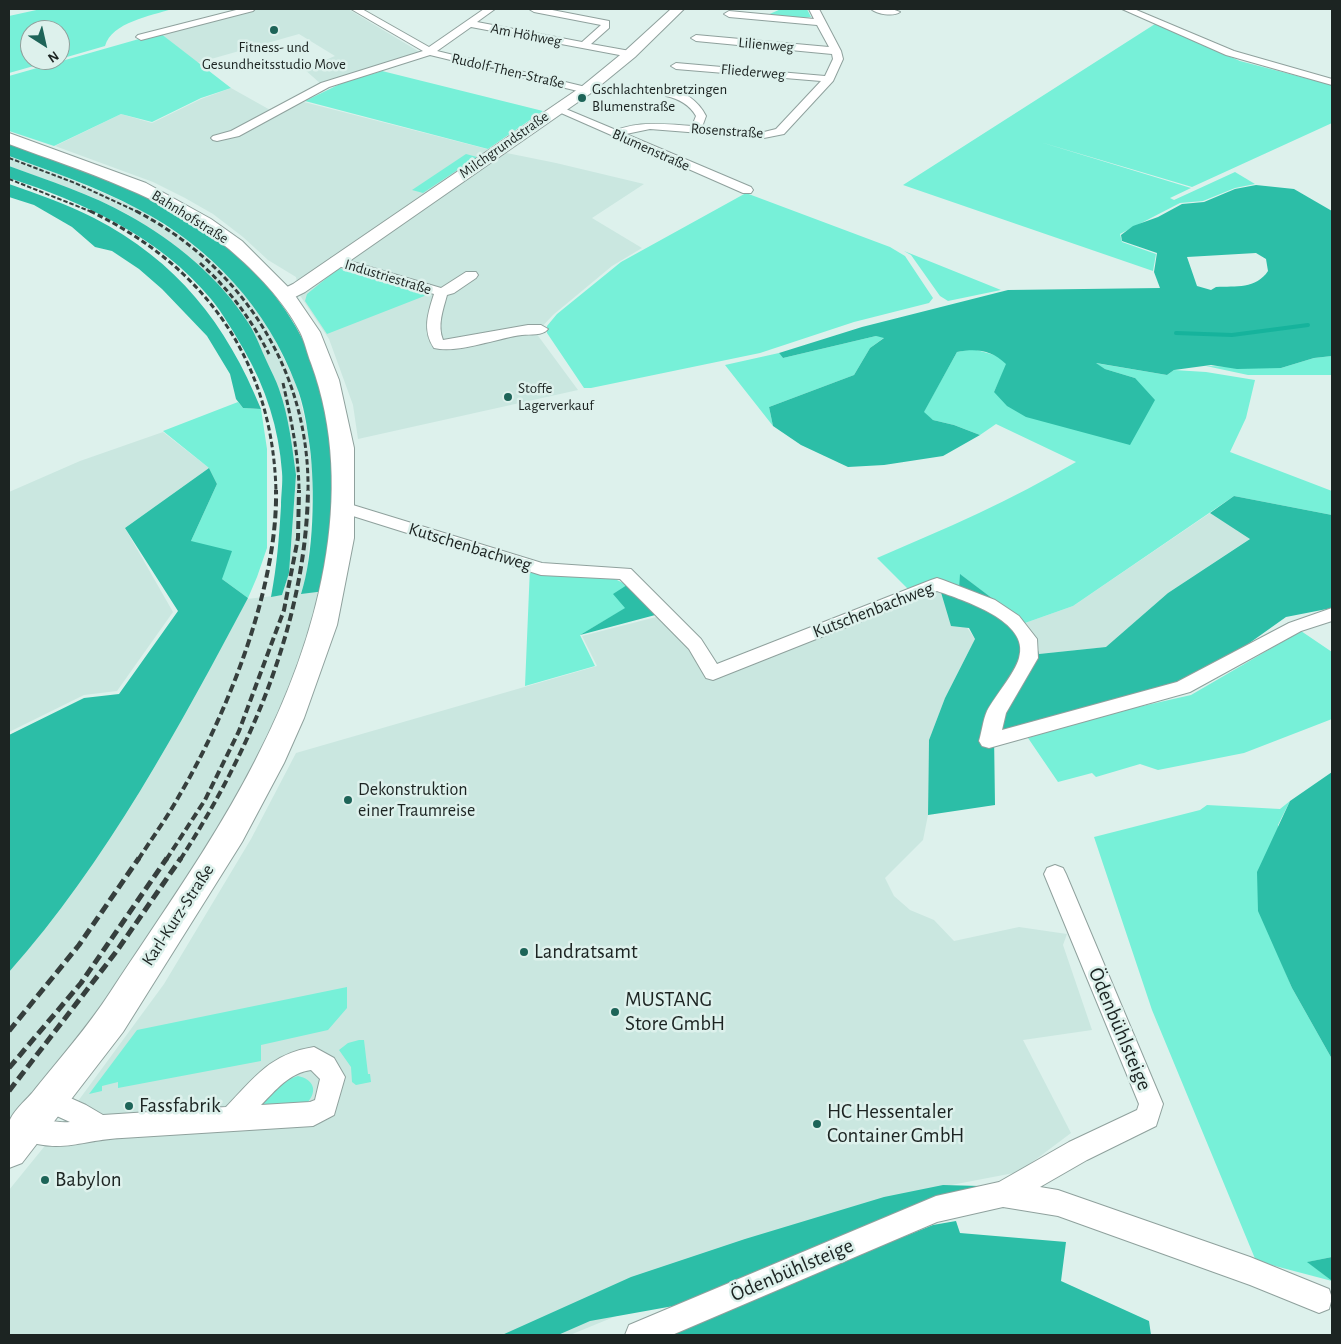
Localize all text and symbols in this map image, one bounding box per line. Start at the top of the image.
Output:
street label: Am Höhweg [489,19,563,51]
north arrow [20,20,70,70]
marker: Fitness- und Gesundheitsstudio Move [268,24,280,36]
street label: Lilienweg [738,34,794,56]
place label: Fitness- und Gesundheitsstudio Move [202,38,346,73]
text: N [45,48,61,65]
street label: Rudolf-Then-Straße [450,49,566,93]
street label: Fliederweg [720,60,786,84]
place label: Gschlachtenbretzingen Blumenstraße [592,80,727,115]
marker: Gschlachtenbretzingen Blumenstraße [576,92,588,104]
street label: Milchgrundstraße [456,107,552,183]
street label: Rosenstraße [690,119,764,143]
street label: Blumenstraße [609,125,693,175]
street label: Bahnhofstraße [148,186,232,248]
street label: Industriestraße [342,255,434,299]
place label: Stoffe Lagerverkauf [518,379,594,414]
marker: Stoffe Lagerverkauf [502,391,514,403]
street label: Kutschenbachweg [406,518,534,576]
street label: Kutschenbachweg [810,577,936,643]
place label: Dekonstruktion einer Traumreise [358,779,475,822]
marker: Dekonstruktion einer Traumreise [342,794,354,806]
street label: Karl-Kurz-Straße [137,860,219,970]
place label: Landratsamt [534,939,638,965]
marker: Landratsamt [518,946,530,958]
street label: Ödenbühlsteige [1083,964,1157,1094]
place label: MUSTANG Store GmbH [625,987,725,1037]
marker: MUSTANG Store GmbH [609,1006,621,1018]
place label: Fassfabrik [139,1093,221,1119]
place label: HC Hessentaler Container GmbH [827,1099,964,1149]
marker: Fassfabrik [123,1100,135,1112]
marker: HC Hessentaler Container GmbH [811,1118,823,1130]
place label: Babylon [55,1167,122,1193]
marker: Babylon [39,1174,51,1186]
street label: Ödenbühlsteige [727,1233,857,1307]

